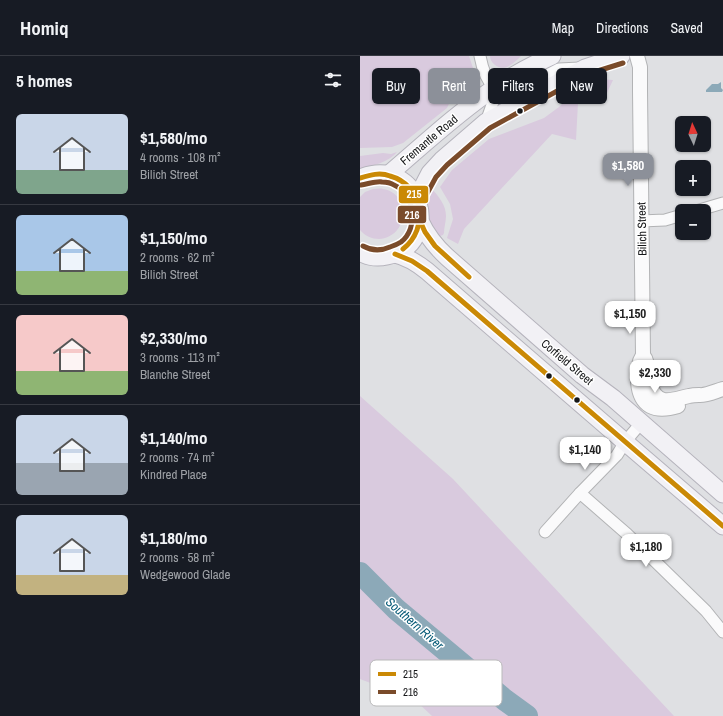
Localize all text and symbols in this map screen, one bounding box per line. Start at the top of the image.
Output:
text: Homiq [20,15,68,41]
text: Map [552,19,574,37]
text: Directions [596,19,648,37]
text: Saved [670,19,703,37]
chip: Buy [372,68,420,104]
chip: Rent [428,68,480,104]
chip: Filters [488,68,548,104]
chip: New [556,68,607,104]
text: 5 homes [16,69,73,92]
icon: filters [322,69,344,91]
unlabelled marker [515,106,525,116]
street label: Fremantle Road [397,111,461,169]
north arrow [675,116,711,152]
map controls [675,116,711,240]
text: $1,580/mo [140,126,207,149]
icon: home [48,130,96,178]
text: 4 rooms · 108 m² [140,149,221,166]
pin: $1,580 [595,153,661,187]
text: $1,580 [612,157,644,174]
button: + [675,160,711,196]
text: Bilich Street [140,166,198,183]
line badge: 215 [398,185,429,204]
text: 215 [406,187,422,201]
street label: Bilich Street [634,202,650,256]
button: − [675,204,711,240]
line badge: 216 [397,205,427,224]
text: 216 [404,208,420,222]
text: $1,150/mo [140,226,207,249]
icon: home [48,231,96,279]
text: 2 rooms · 62 m² [140,249,215,266]
text: Bilich Street [140,266,198,283]
pin: $1,150 [597,301,663,335]
text: $1,150 [614,305,646,322]
text: $2,330/mo [140,326,207,349]
icon: home [48,331,96,379]
street label: Corfield Street [538,335,597,389]
text: 3 rooms · 113 m² [140,349,220,366]
pin: $2,330 [622,360,688,394]
text: $2,330 [639,364,671,381]
text: Blanche Street [140,366,210,383]
unlabelled marker [544,371,554,381]
unlabelled marker [572,395,582,405]
text: $1,140/mo [140,426,207,449]
icon: home [48,431,96,479]
pin: $1,140 [552,437,618,471]
text: $1,140 [569,441,601,458]
text: 2 rooms · 74 m² [140,449,215,466]
text: Kindred Place [140,466,207,483]
text: $1,180/mo [140,526,207,549]
icon: home [48,531,96,579]
pin: $1,180 [613,534,679,568]
text: $1,180 [630,538,662,555]
text: 2 rooms · 58 m² [140,549,215,566]
text: Wedgewood Glade [140,566,230,583]
water label: Southern River [382,593,448,654]
legend [370,660,502,706]
text: 215 [403,667,418,681]
text: 216 [403,685,418,699]

